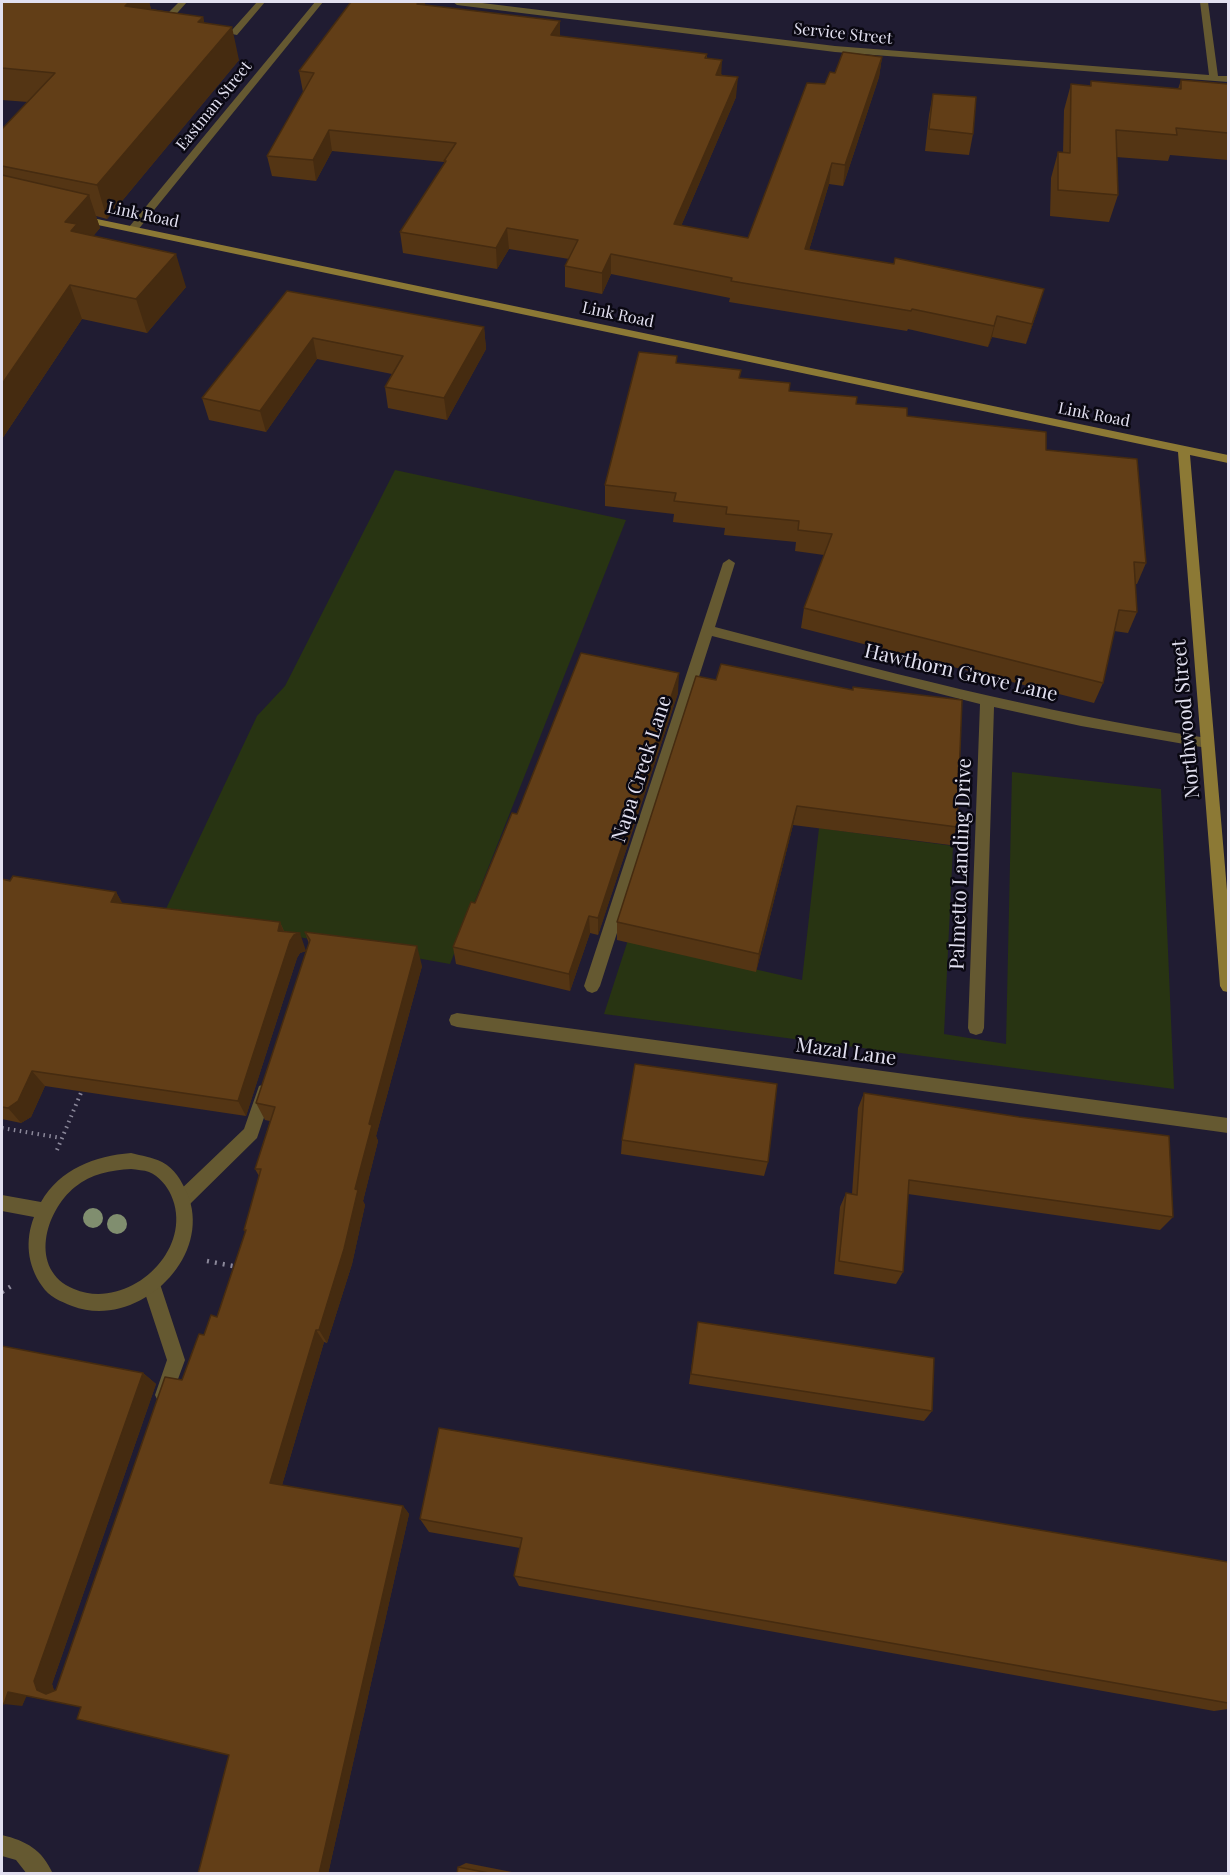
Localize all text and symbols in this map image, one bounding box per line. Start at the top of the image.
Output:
street label: Service Street [793,19,893,49]
street label: Eastman Street [172,58,256,154]
street label: Link Road [105,198,181,232]
street label: Link Road [580,298,656,332]
street label: Link Road [1056,399,1132,431]
street label: Northwood Street [1167,638,1205,800]
street label: Hawthorn Grove Lane [862,639,1060,707]
street label: Napa Creek Lane [607,693,677,845]
street label: Palmetto Landing Drive [945,758,977,970]
street label: Mazal Lane [794,1033,898,1071]

